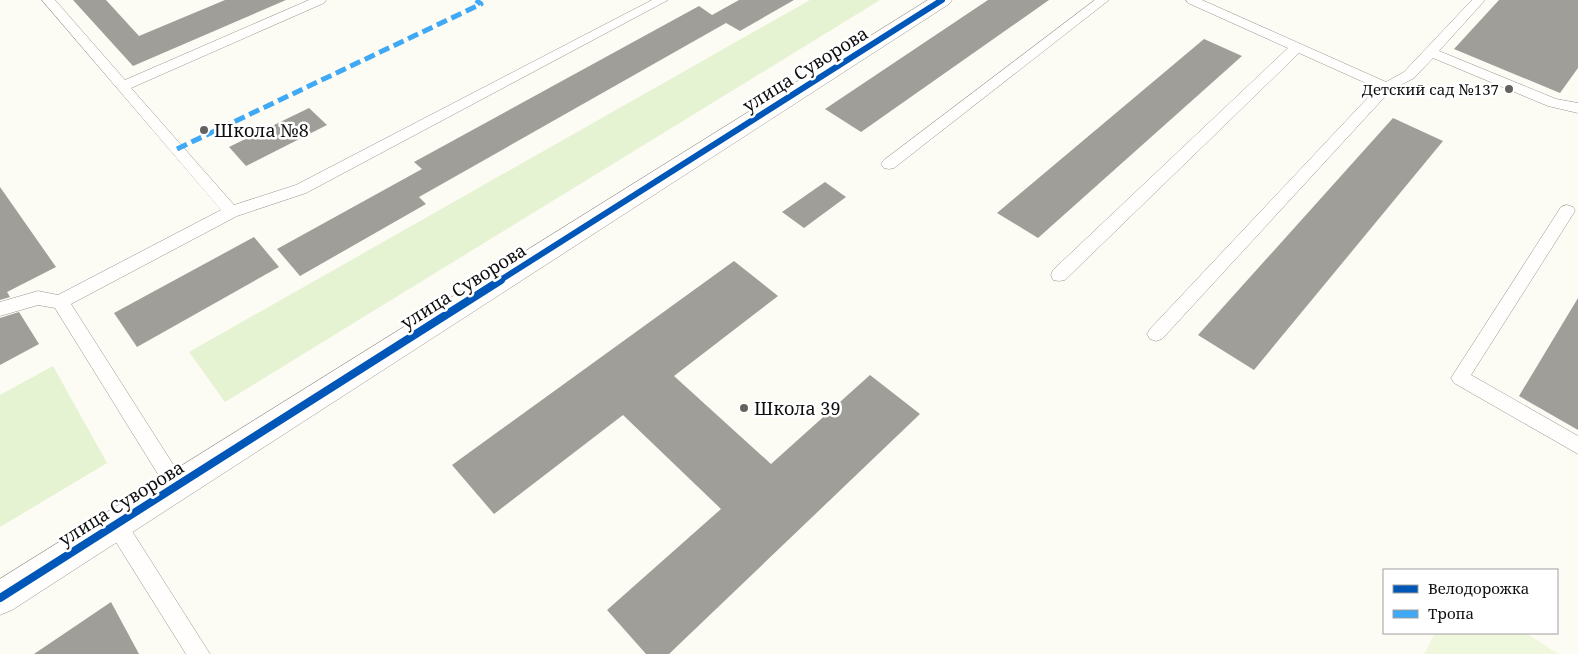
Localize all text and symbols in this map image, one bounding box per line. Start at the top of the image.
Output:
street label: улица Суворова [738,21,872,117]
place label: Детский сад №137 [1362,79,1499,99]
marker: Детский сад №137 [1503,83,1515,95]
place label: Школа №8 [214,118,309,142]
marker: Школа №8 [198,124,210,136]
street label: улица Суворова [396,238,530,334]
place label: Школа 39 [754,396,840,420]
marker: Школа 39 [738,402,750,414]
street label: улица Суворова [54,455,188,551]
legend [1383,569,1558,634]
text: Велодорожка [1428,578,1529,598]
text: Тропа [1428,603,1474,623]

